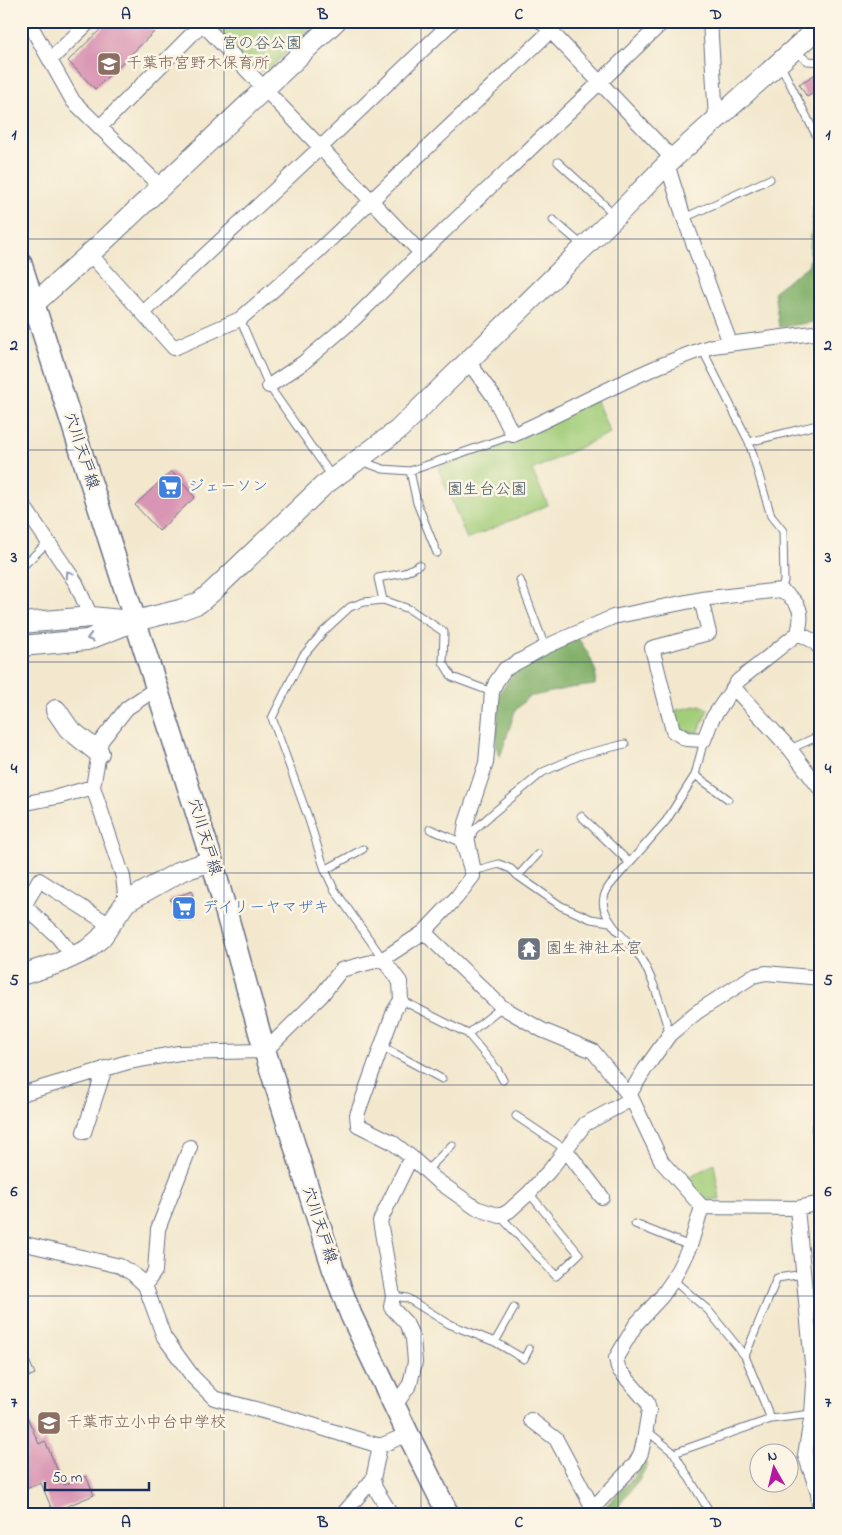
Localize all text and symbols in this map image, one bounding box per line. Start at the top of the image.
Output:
text: A [121,3,131,27]
text: B [317,3,329,27]
text: C [515,3,524,27]
text: D [709,3,722,27]
park label: 宮の谷公園 [222,32,302,56]
school or university icon: 千葉市宮野木保育所 [96,51,122,77]
place label: 千葉市宮野木保育所 [126,52,270,76]
text: 1 [11,123,17,147]
text: 1 [825,123,831,147]
text: 2 [9,334,18,358]
text: 2 [823,334,832,358]
street label: 穴川天戸線 [57,409,105,493]
supermarket icon: ジェーソン [157,474,183,500]
place label: ジェーソン [188,475,268,499]
park label: 園生台公園 [447,478,527,502]
text: 3 [10,546,18,570]
text: 3 [824,546,832,570]
one-way arrow [66,570,75,580]
one-way arrow [86,633,95,643]
text: 4 [10,757,18,781]
text: 4 [824,757,832,781]
street label: 穴川天戸線 [181,795,227,879]
supermarket icon: デイリーヤマザキ [171,895,197,921]
place label: デイリーヤマザキ [202,896,329,920]
temple icon: 園生神社本宮 [516,936,542,962]
place label: 園生神社本宮 [546,937,642,961]
text: 5 [9,969,19,993]
text: 5 [823,969,833,993]
text: 6 [9,1180,18,1204]
text: 6 [823,1180,832,1204]
street label: 穴川天戸線 [295,1183,343,1267]
text: 7 [11,1391,18,1415]
text: 7 [825,1391,832,1415]
school or university icon: 千葉市立小中台中学校 [36,1410,62,1436]
place label: 千葉市立小中台中学校 [66,1411,226,1435]
north arrow [750,1442,800,1492]
text: N [766,1446,779,1468]
scale bar [45,1460,149,1492]
text: 50 m [52,1467,83,1489]
text: A [121,1511,131,1535]
text: B [317,1511,329,1535]
text: C [515,1511,524,1535]
text: D [709,1511,722,1535]

